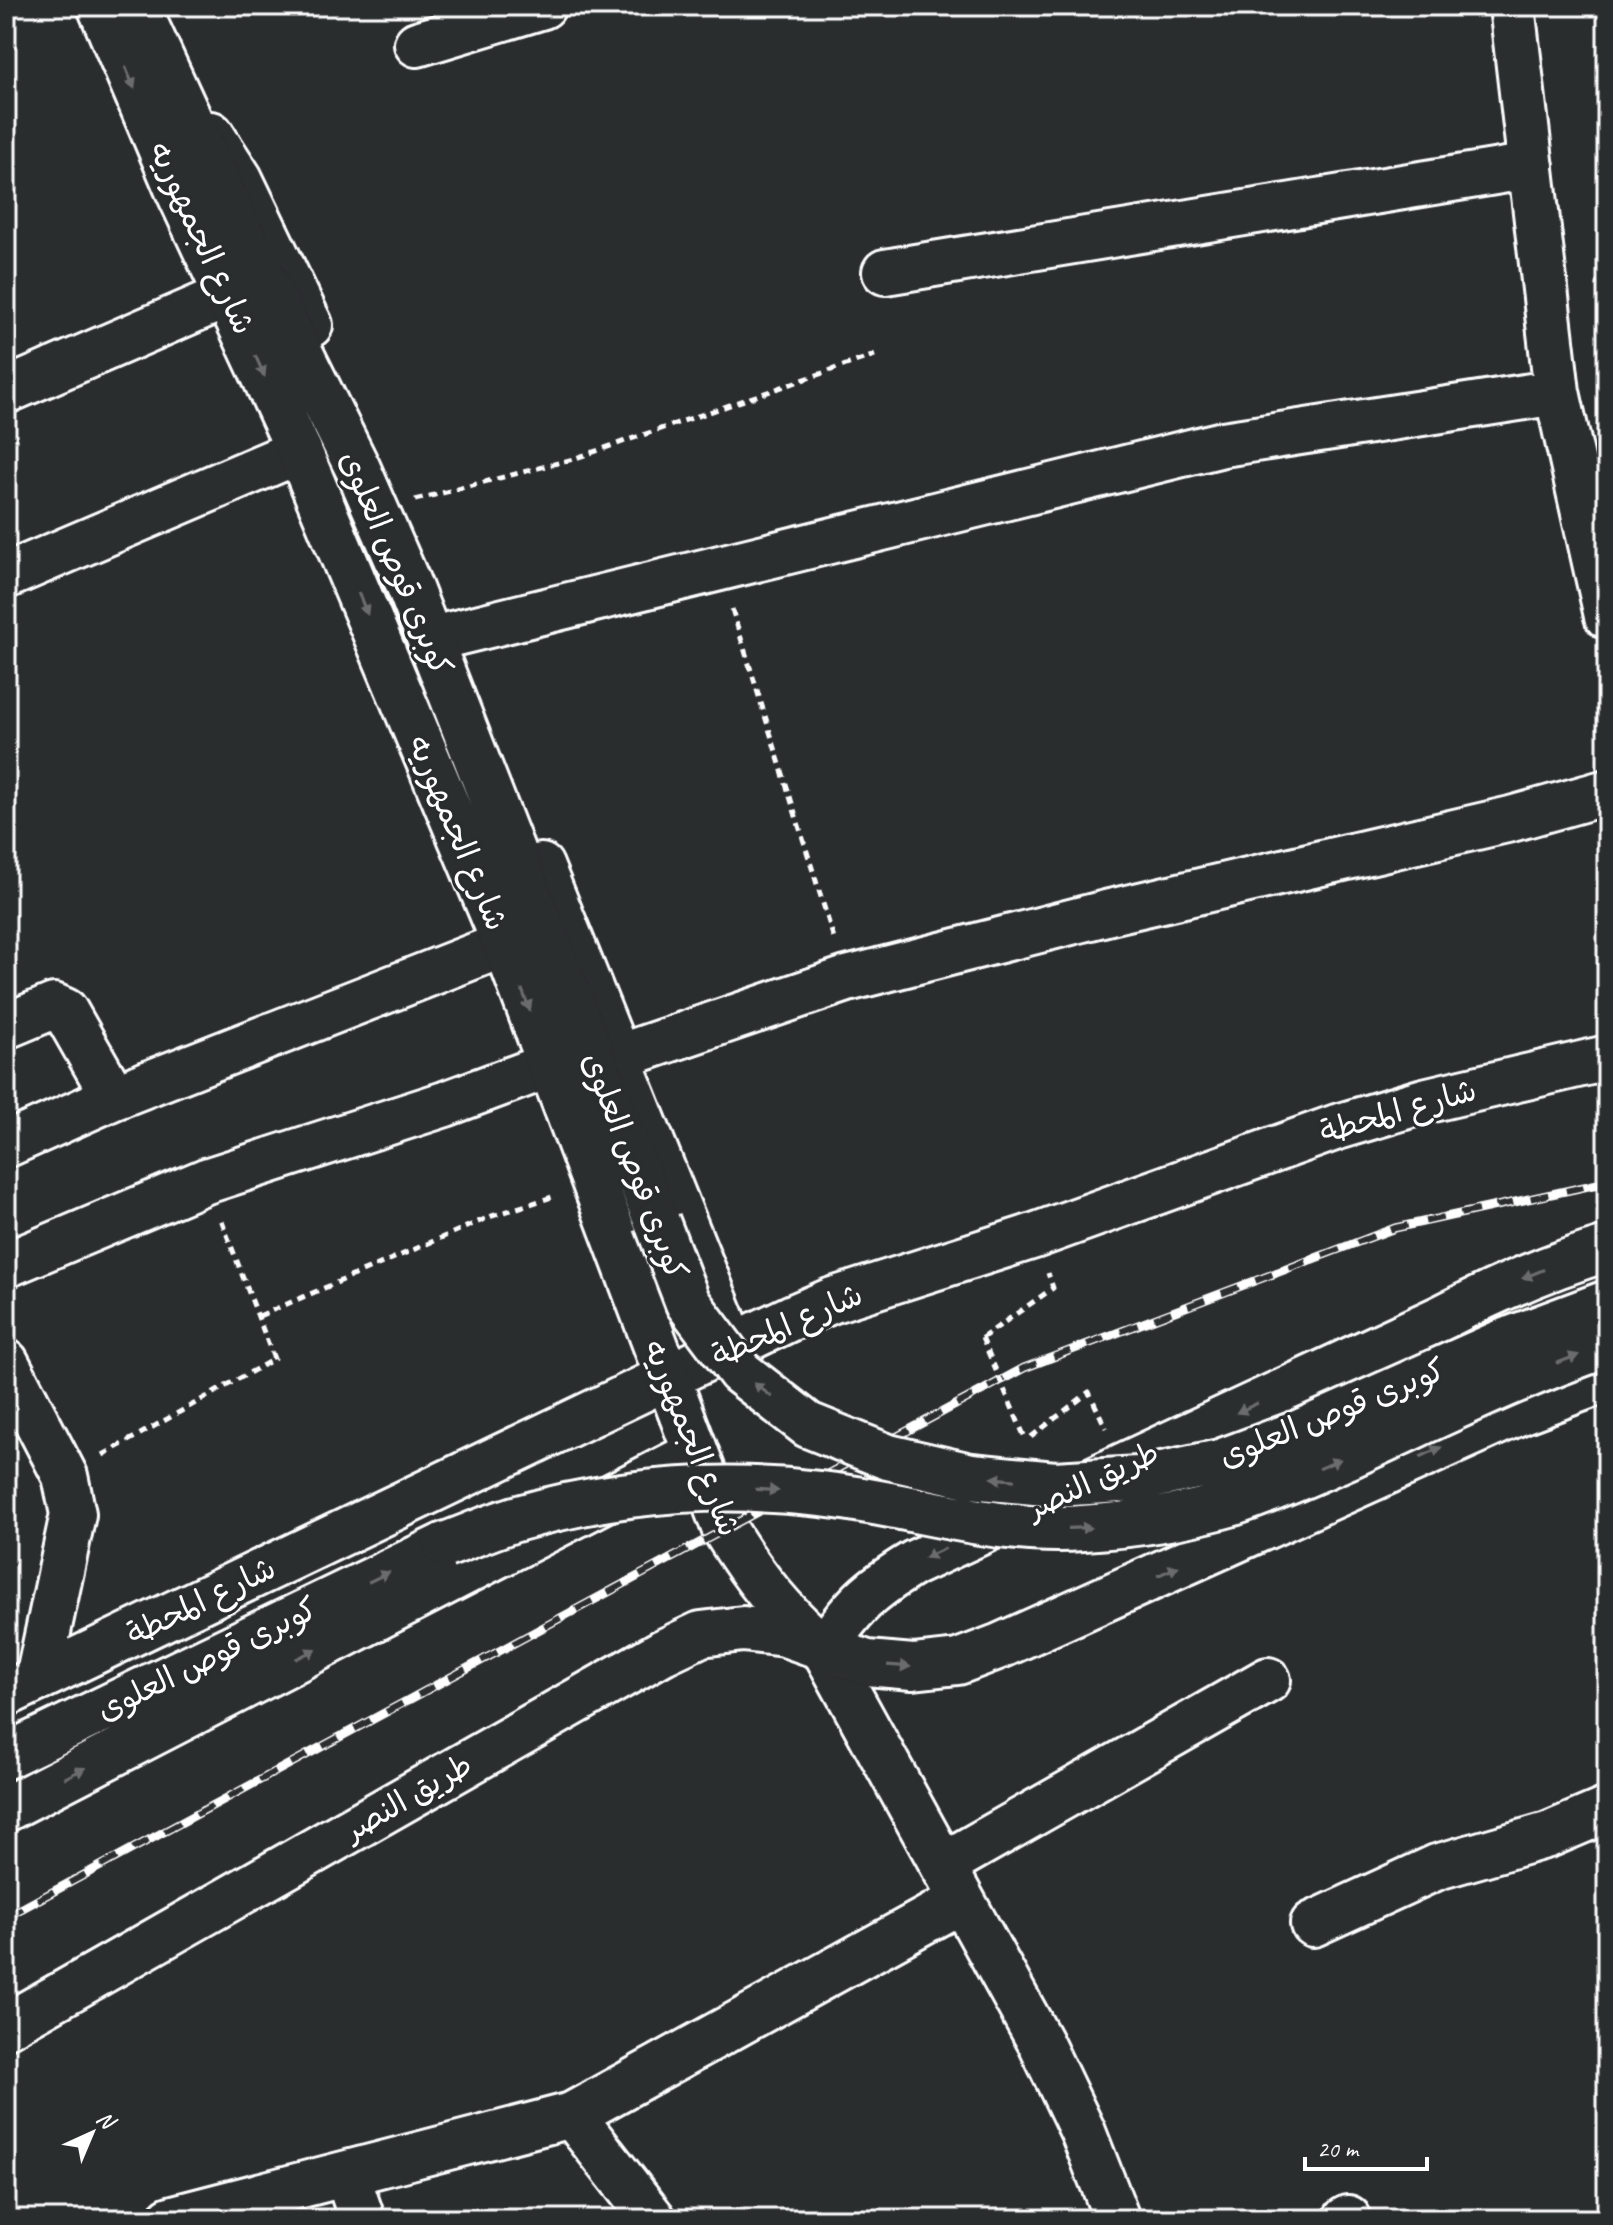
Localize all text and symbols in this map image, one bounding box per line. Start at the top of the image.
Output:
one-way arrow [124,66,137,90]
street label: شارع الجمهوريه [138,135,265,342]
one-way arrow [253,354,267,377]
street label: كوبرى قوص العلوى [330,444,462,682]
one-way arrow [357,593,370,617]
street label: شارع الجمهوريه [397,729,518,938]
one-way arrow [520,988,533,1012]
street label: كوبرى قوص العلوى [573,1046,697,1286]
street label: شارع المحطة [1315,1069,1482,1155]
one-way arrow [1521,1268,1545,1281]
street label: شارع المحطة [705,1274,870,1378]
street label: شارع الجمهوريه [632,1334,750,1543]
street label: كوبرى قوص العلوى [1213,1349,1451,1477]
one-way arrow [1556,1352,1580,1365]
one-way arrow [753,1383,773,1399]
one-way arrow [1235,1401,1259,1415]
street label: طريق النصر [1017,1432,1166,1530]
one-way arrow [1419,1446,1443,1459]
one-way arrow [1318,1457,1342,1471]
one-way arrow [990,1472,1015,1485]
one-way arrow [755,1484,780,1497]
one-way arrow [1068,1521,1093,1534]
one-way arrow [924,1546,947,1560]
street label: شارع المحطة [120,1547,283,1656]
one-way arrow [1156,1564,1180,1577]
one-way arrow [368,1570,391,1584]
street label: كوبرى قوص العلوى [90,1588,324,1730]
one-way arrow [295,1647,318,1660]
one-way arrow [887,1660,912,1673]
street label: طريق النصر [334,1744,480,1852]
one-way arrow [64,1766,87,1780]
north arrow [52,2093,132,2173]
text: N [91,2105,122,2136]
scale bar [1305,2121,1427,2171]
text: 20 m [1317,2134,1360,2164]

